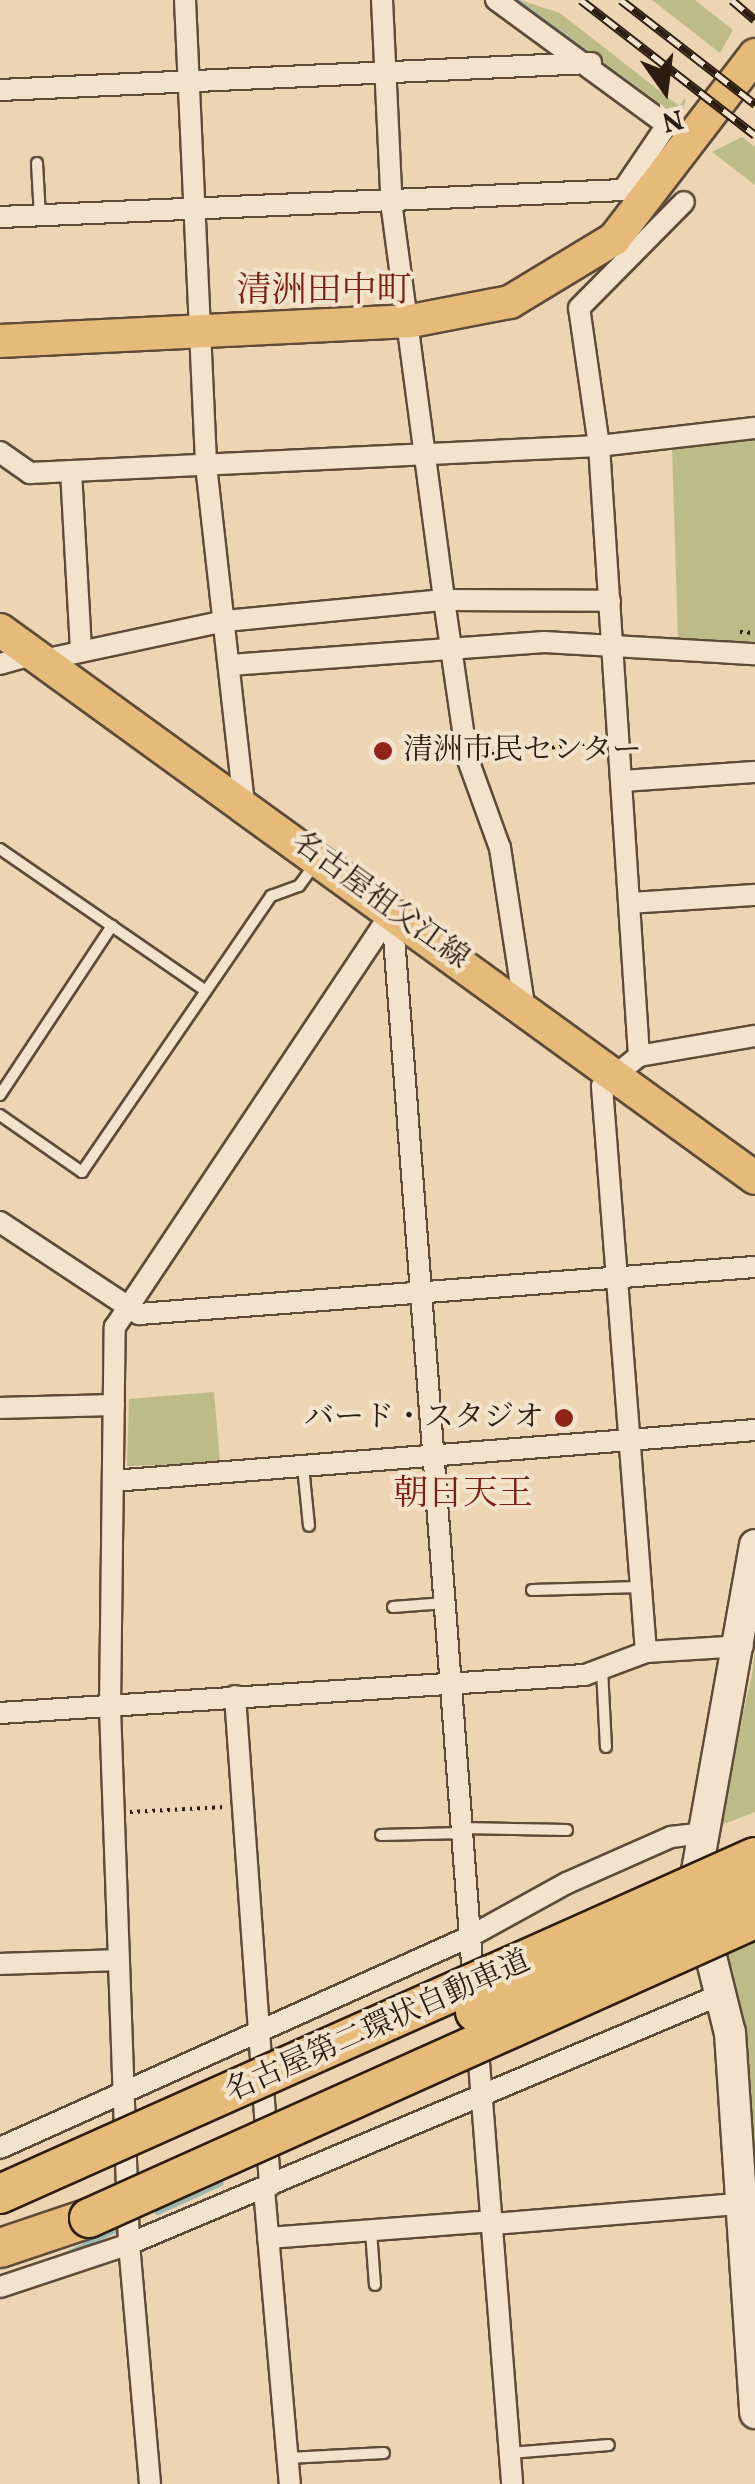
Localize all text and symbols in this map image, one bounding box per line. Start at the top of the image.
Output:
north arrow [615,40,715,140]
text: N [658,98,687,141]
district label: 清洲田中町 [237,271,411,313]
place label: 清洲市民センター [403,733,643,769]
marker: 清洲市民センター [372,740,394,762]
street label: 名古屋祖父江線 [284,825,476,977]
place label: バード・スタジオ [304,1400,544,1436]
marker: バード・スタジオ [553,1407,575,1429]
district label: 朝日天王 [393,1474,533,1516]
street label: 名古屋第二環状自動車道 [220,1943,536,2111]

